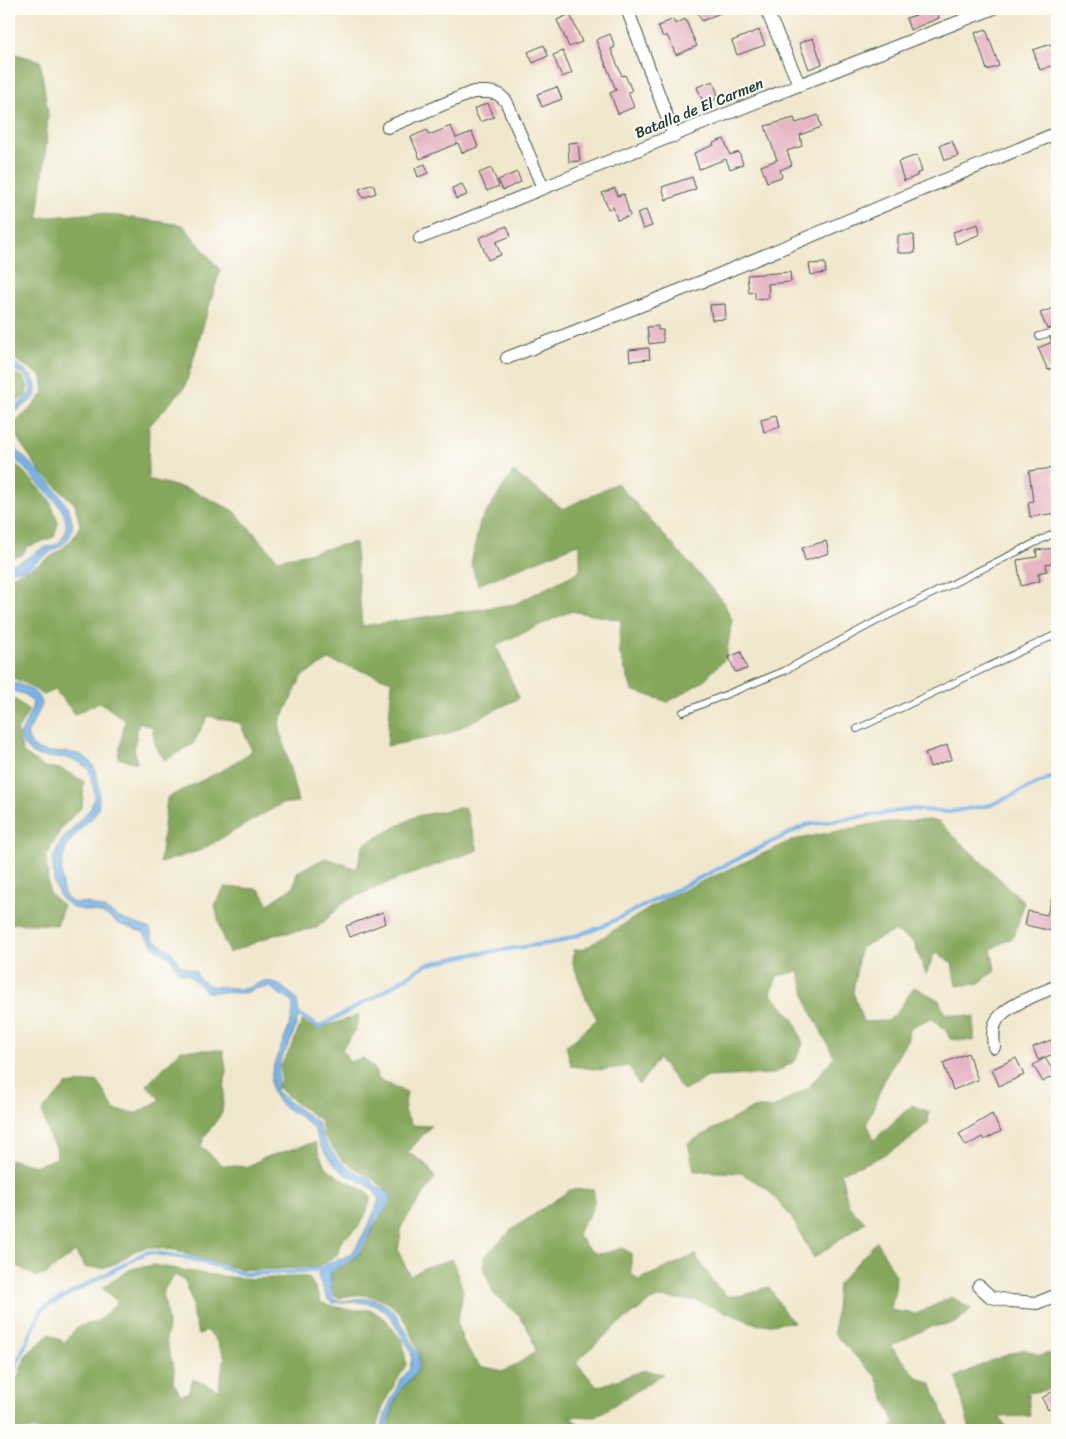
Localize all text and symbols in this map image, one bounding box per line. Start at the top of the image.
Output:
street label: Batalla de El Carmen [631,70,767,146]

